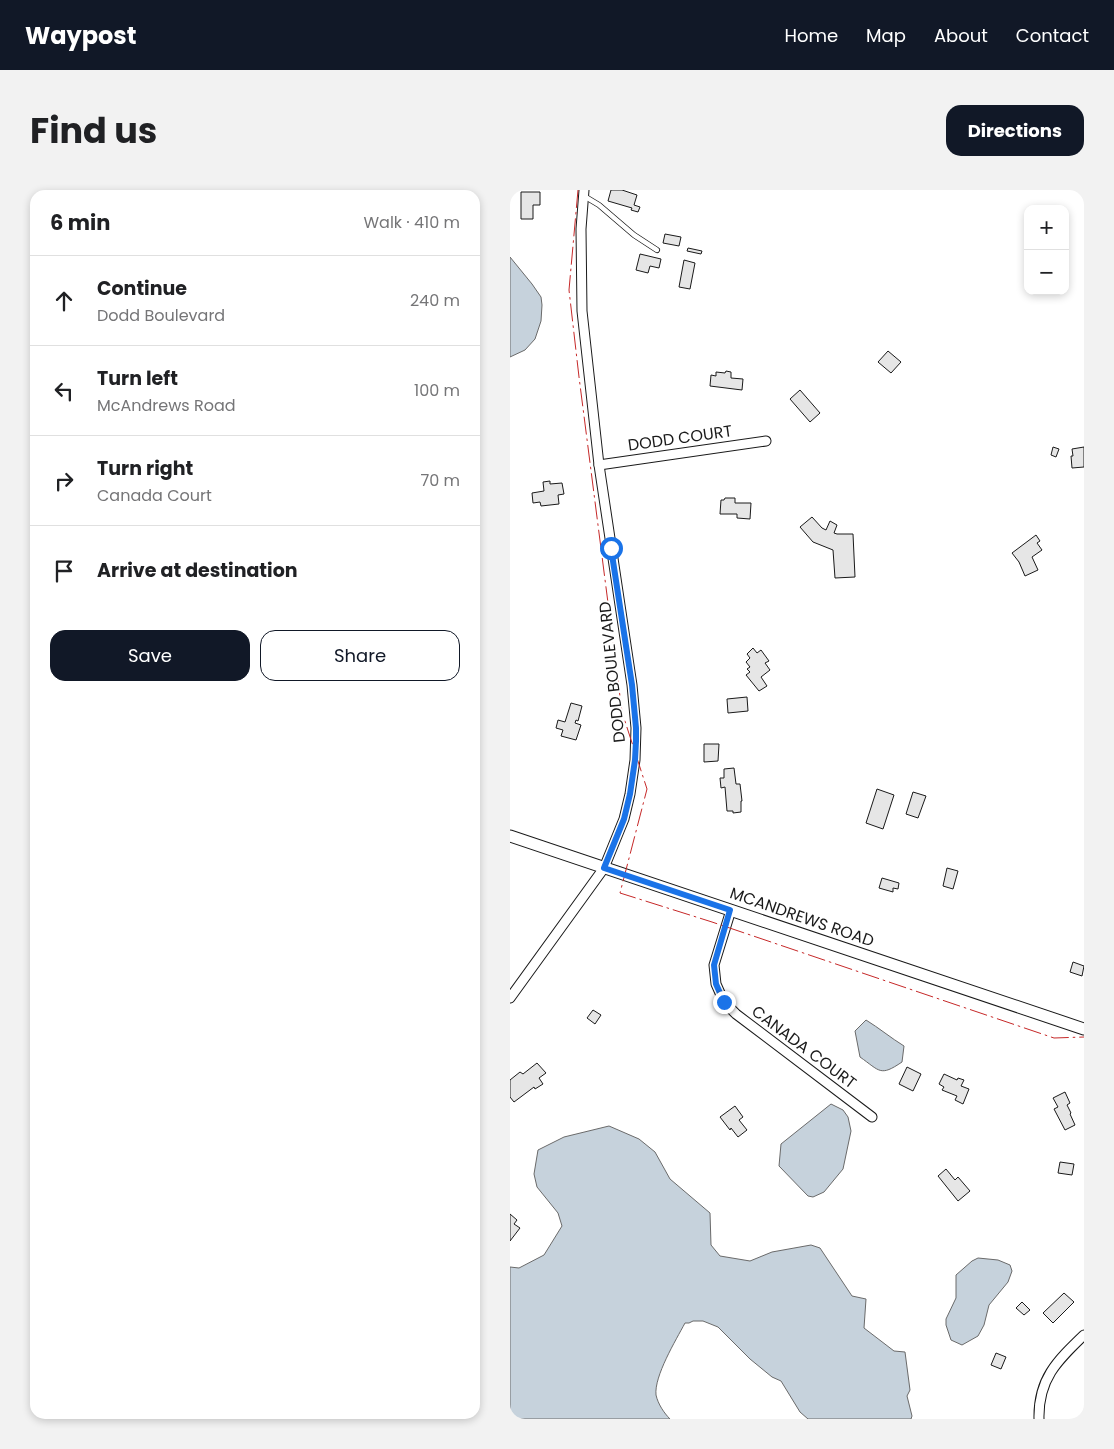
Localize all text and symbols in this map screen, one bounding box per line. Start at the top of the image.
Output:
text: Waypost [25,19,136,52]
text: Home [784,23,838,48]
text: Map [866,23,906,48]
text: About [934,23,988,48]
text: Contact [1016,23,1089,48]
button: Directions [946,105,1084,156]
text: Find us [30,106,157,155]
map controls [1024,205,1069,295]
button: + [1024,205,1069,250]
text: 6 min [50,208,110,237]
text: Walk · 410 m [363,211,460,234]
button: − [1024,250,1069,295]
text: Continue [97,275,187,302]
icon: ahead [50,287,78,315]
text: 240 m [410,289,460,312]
text: Dodd Boulevard [97,304,225,327]
text: Turn left [97,365,178,392]
icon: left [50,377,78,405]
text: 100 m [414,379,460,402]
text: McAndrews Road [97,394,236,417]
street label: DODD COURT [626,419,734,457]
text: Turn right [97,455,193,482]
icon: right [50,467,78,495]
text: 70 m [420,469,460,492]
text: Canada Court [97,484,212,507]
route start [600,537,623,560]
icon: arrive [50,557,78,585]
text: Arrive at destination [97,557,298,584]
street label: DODD BOULEVARD [593,600,631,744]
button: Save [50,630,250,681]
button: Share [260,630,460,681]
street label: MCANDREWS ROAD [727,882,877,952]
route end [713,991,736,1014]
street label: CANADA COURT [747,1000,861,1094]

